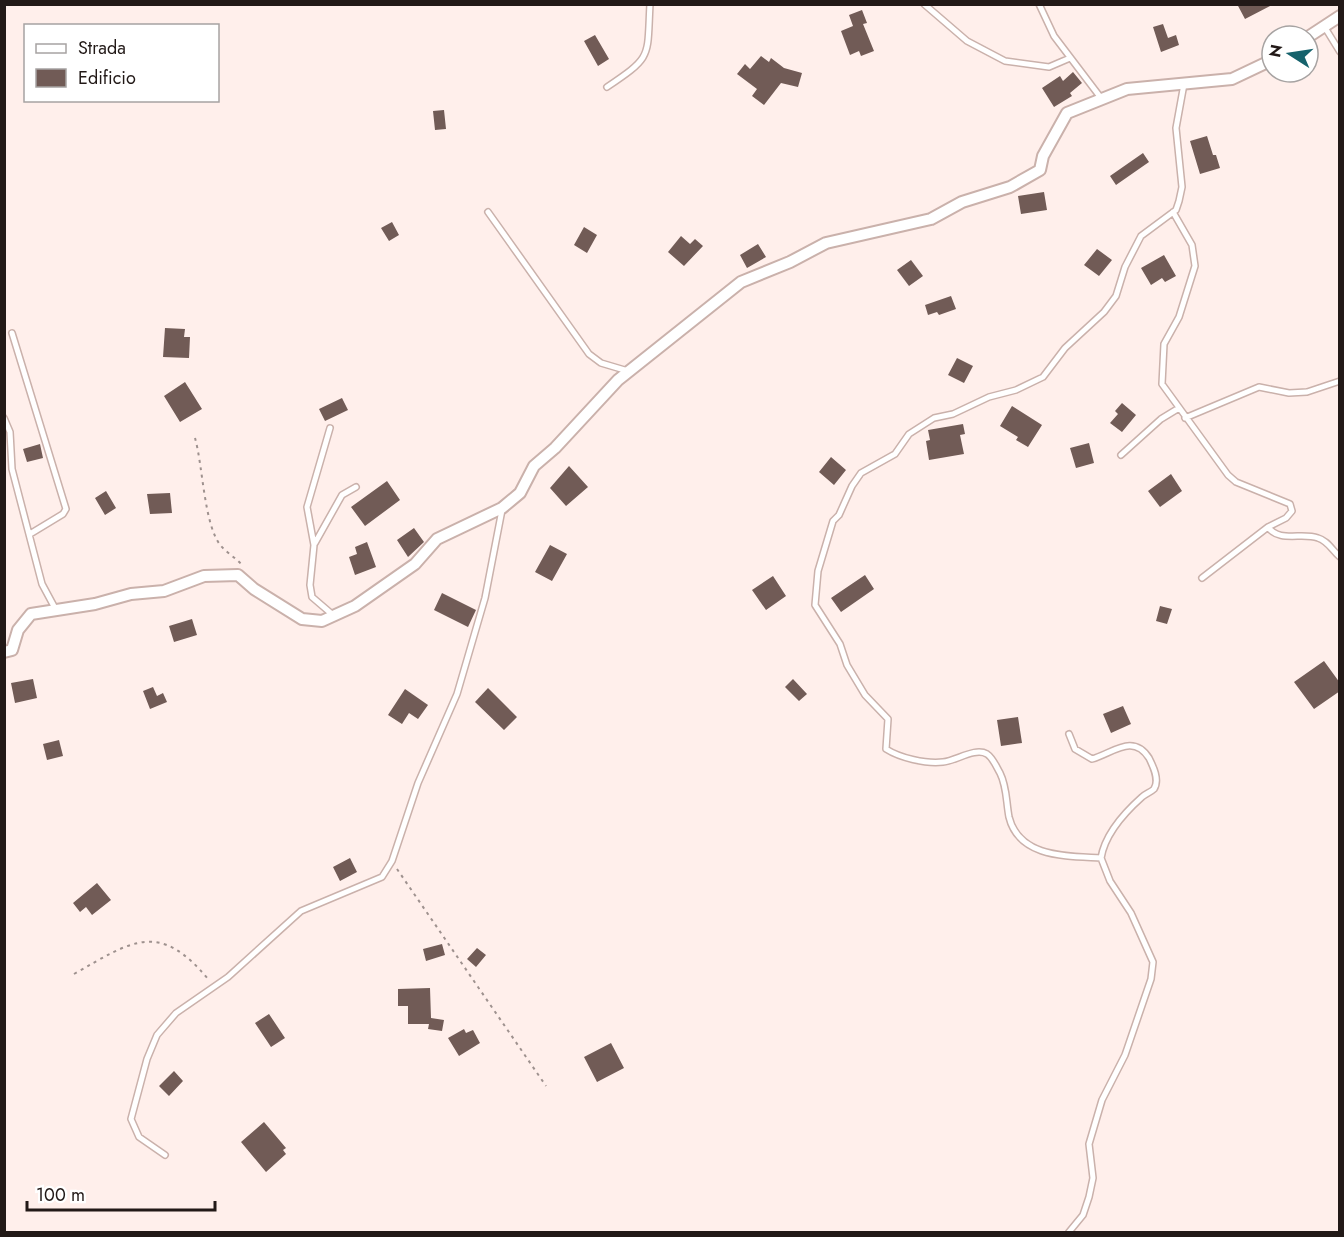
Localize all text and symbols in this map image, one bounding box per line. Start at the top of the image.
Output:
legend [24,24,219,102]
north arrow [1260,24,1320,84]
text: Strada [78,35,126,61]
text: N [1263,42,1288,60]
text: Edificio [78,65,136,91]
scale bar [27,1174,214,1212]
text: 100 m [36,1182,85,1208]

